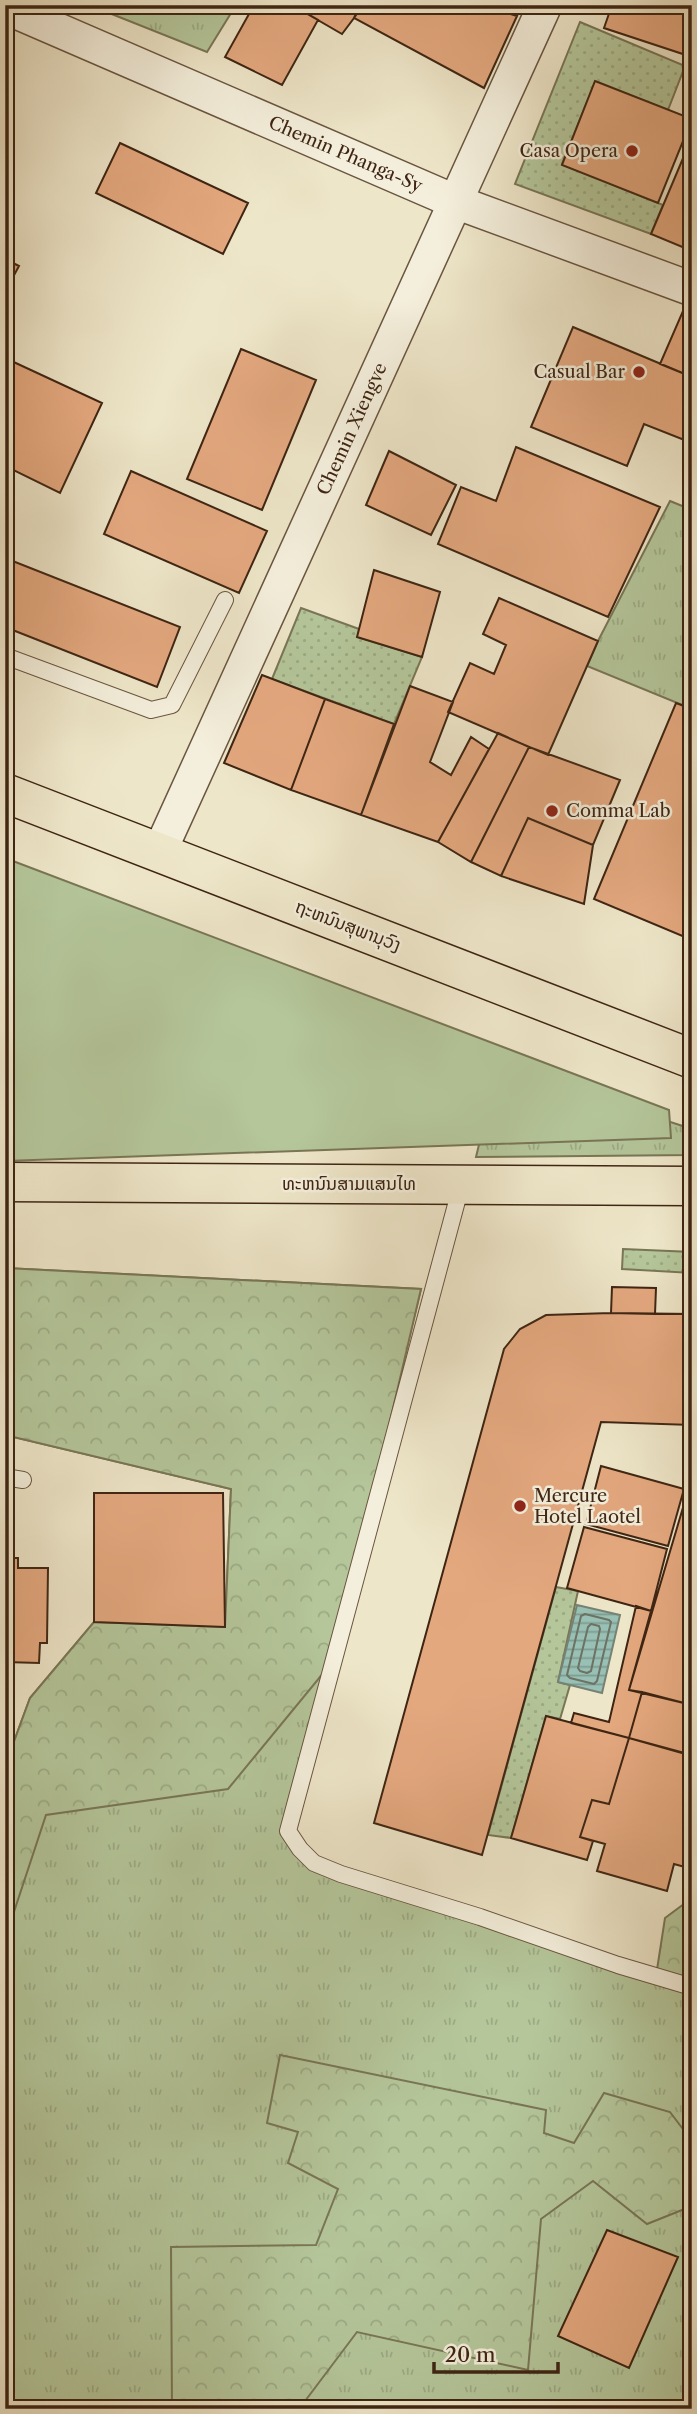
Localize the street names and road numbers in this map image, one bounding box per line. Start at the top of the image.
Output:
street label: Chemin Phanga-Sy [265,111,427,198]
street label: Chemin Xiengve [312,359,392,499]
street label: ຖະຫນົນສຸພານຸວົງ [292,896,404,956]
street label: ທະຫນົນສາມແສນໄທ [282,1173,416,1195]

